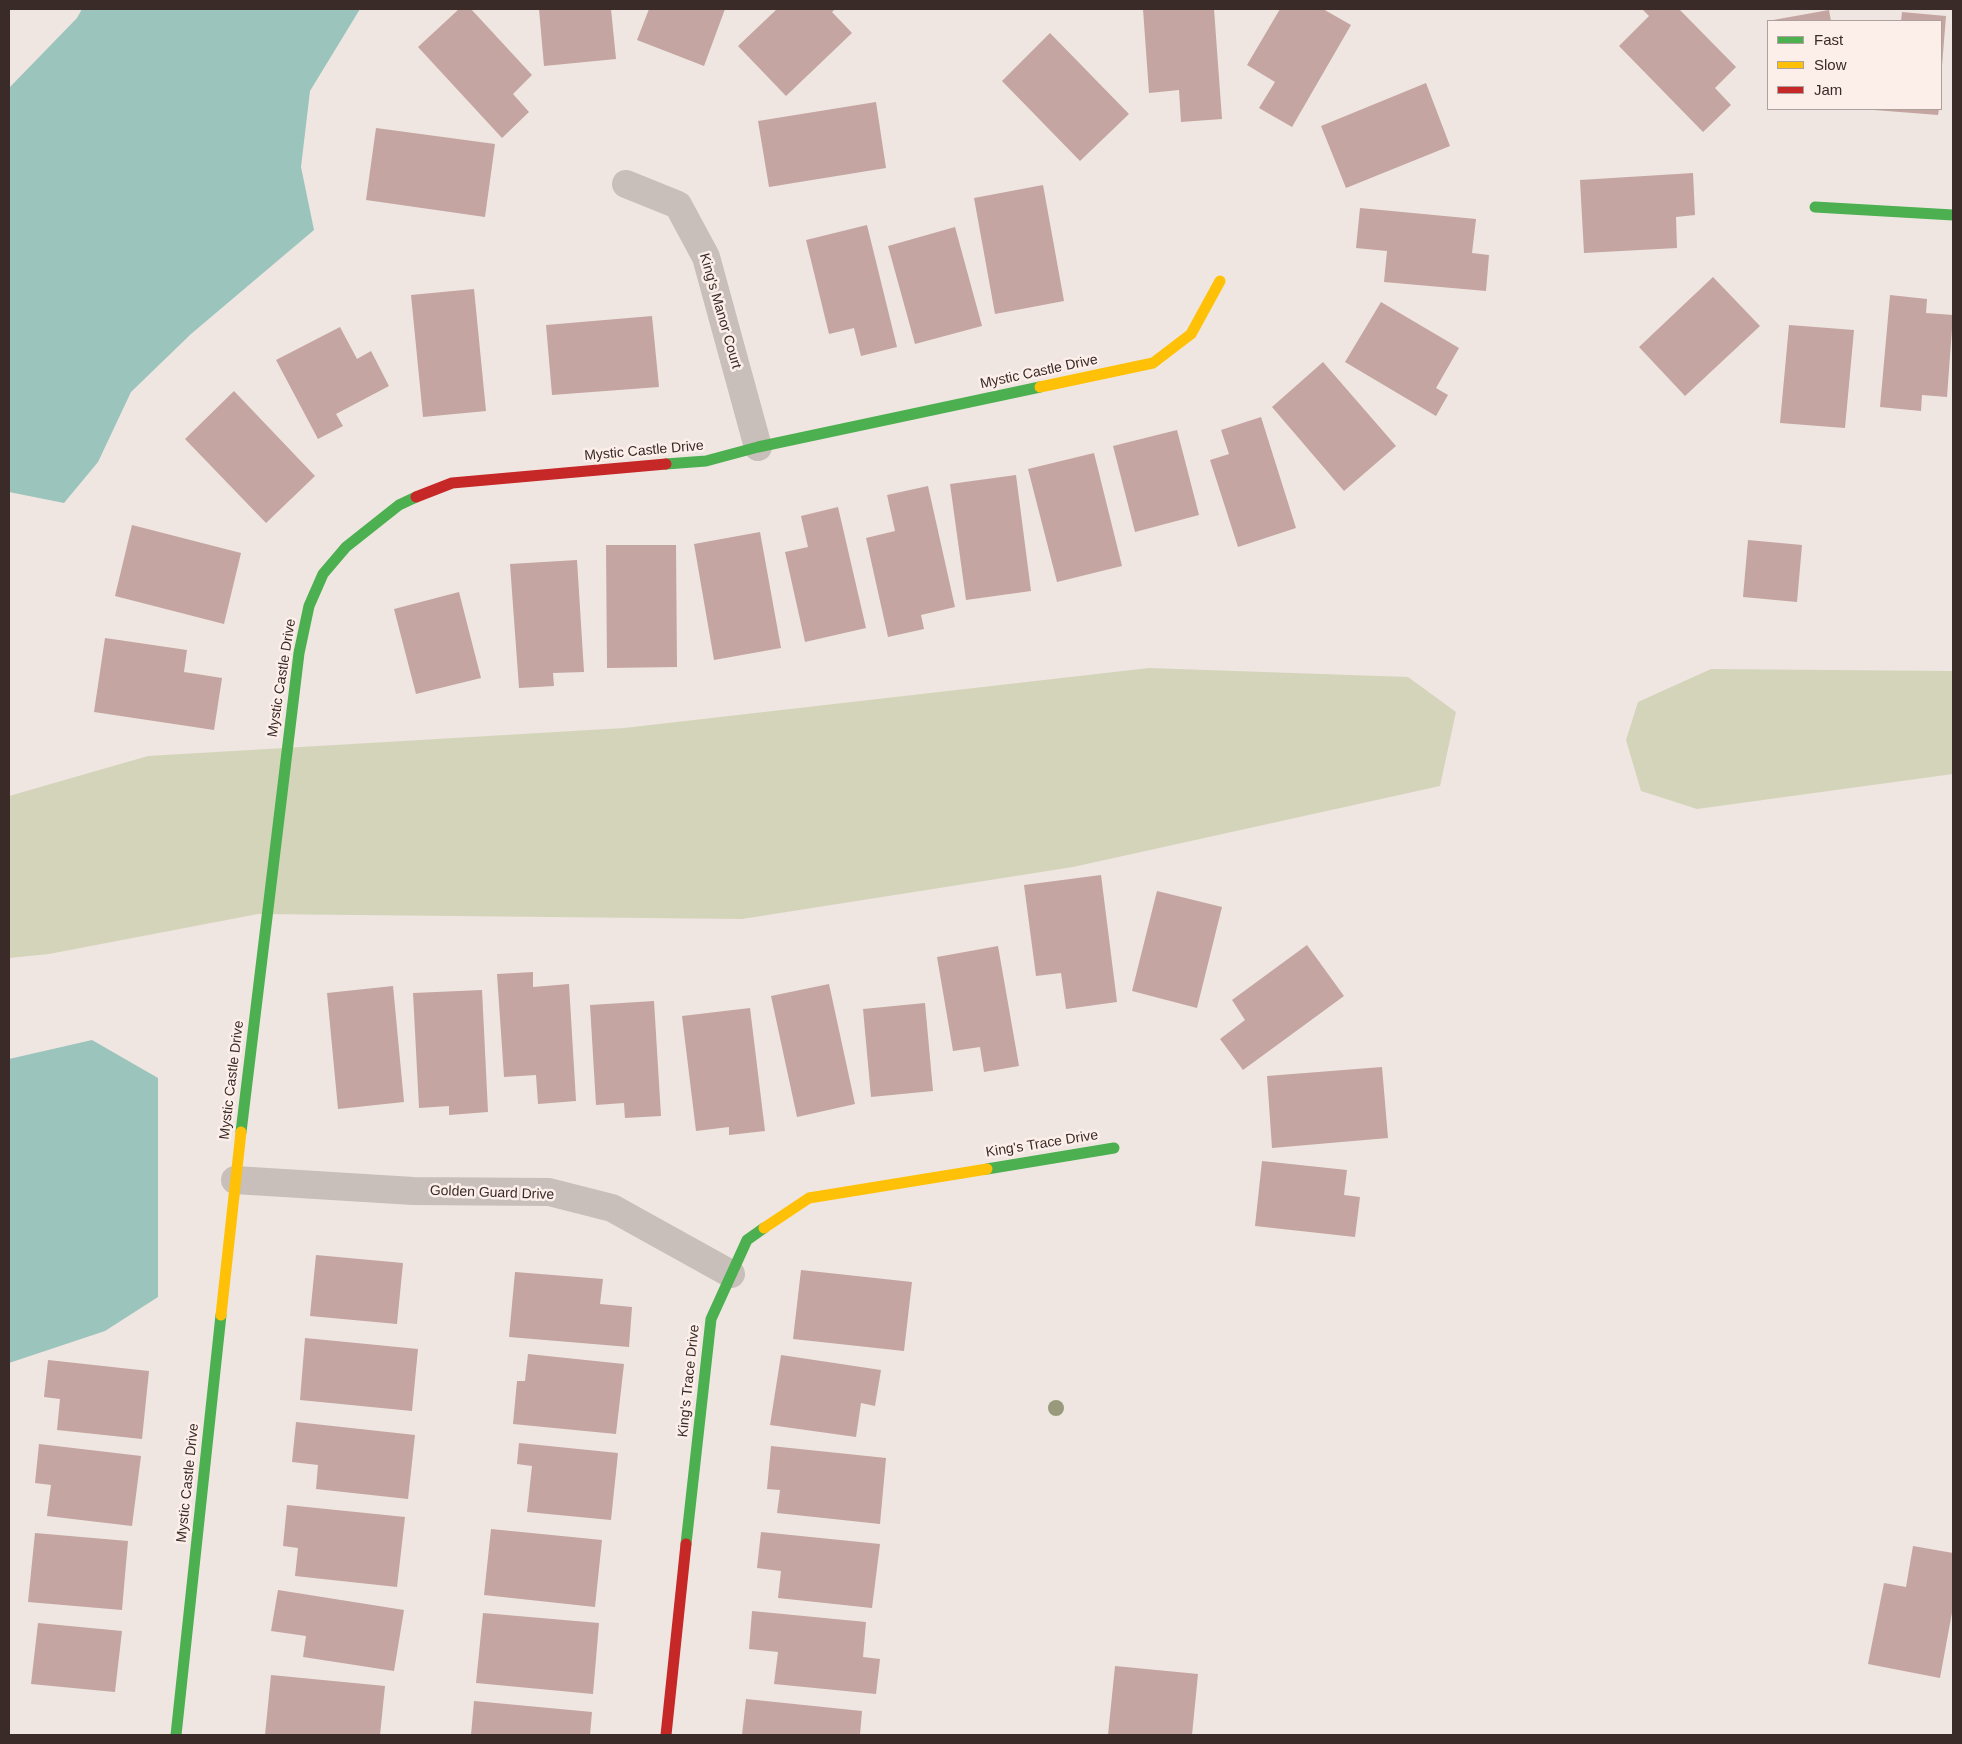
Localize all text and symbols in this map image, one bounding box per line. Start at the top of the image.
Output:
legend [1767,20,1942,110]
text: Fast [1814,31,1843,48]
text: Slow [1814,56,1847,73]
text: Jam [1814,81,1842,98]
street label: King's Manor Court [695,251,745,371]
street label: Mystic Castle Drive [979,351,1099,393]
street label: Mystic Castle Drive [584,437,704,465]
street label: Mystic Castle Drive [264,618,300,738]
street label: Mystic Castle Drive [216,1020,248,1140]
street label: King's Trace Drive [985,1127,1099,1161]
street label: Golden Guard Drive [429,1182,555,1204]
street label: King's Trace Drive [675,1324,703,1438]
street label: Mystic Castle Drive [173,1423,203,1543]

